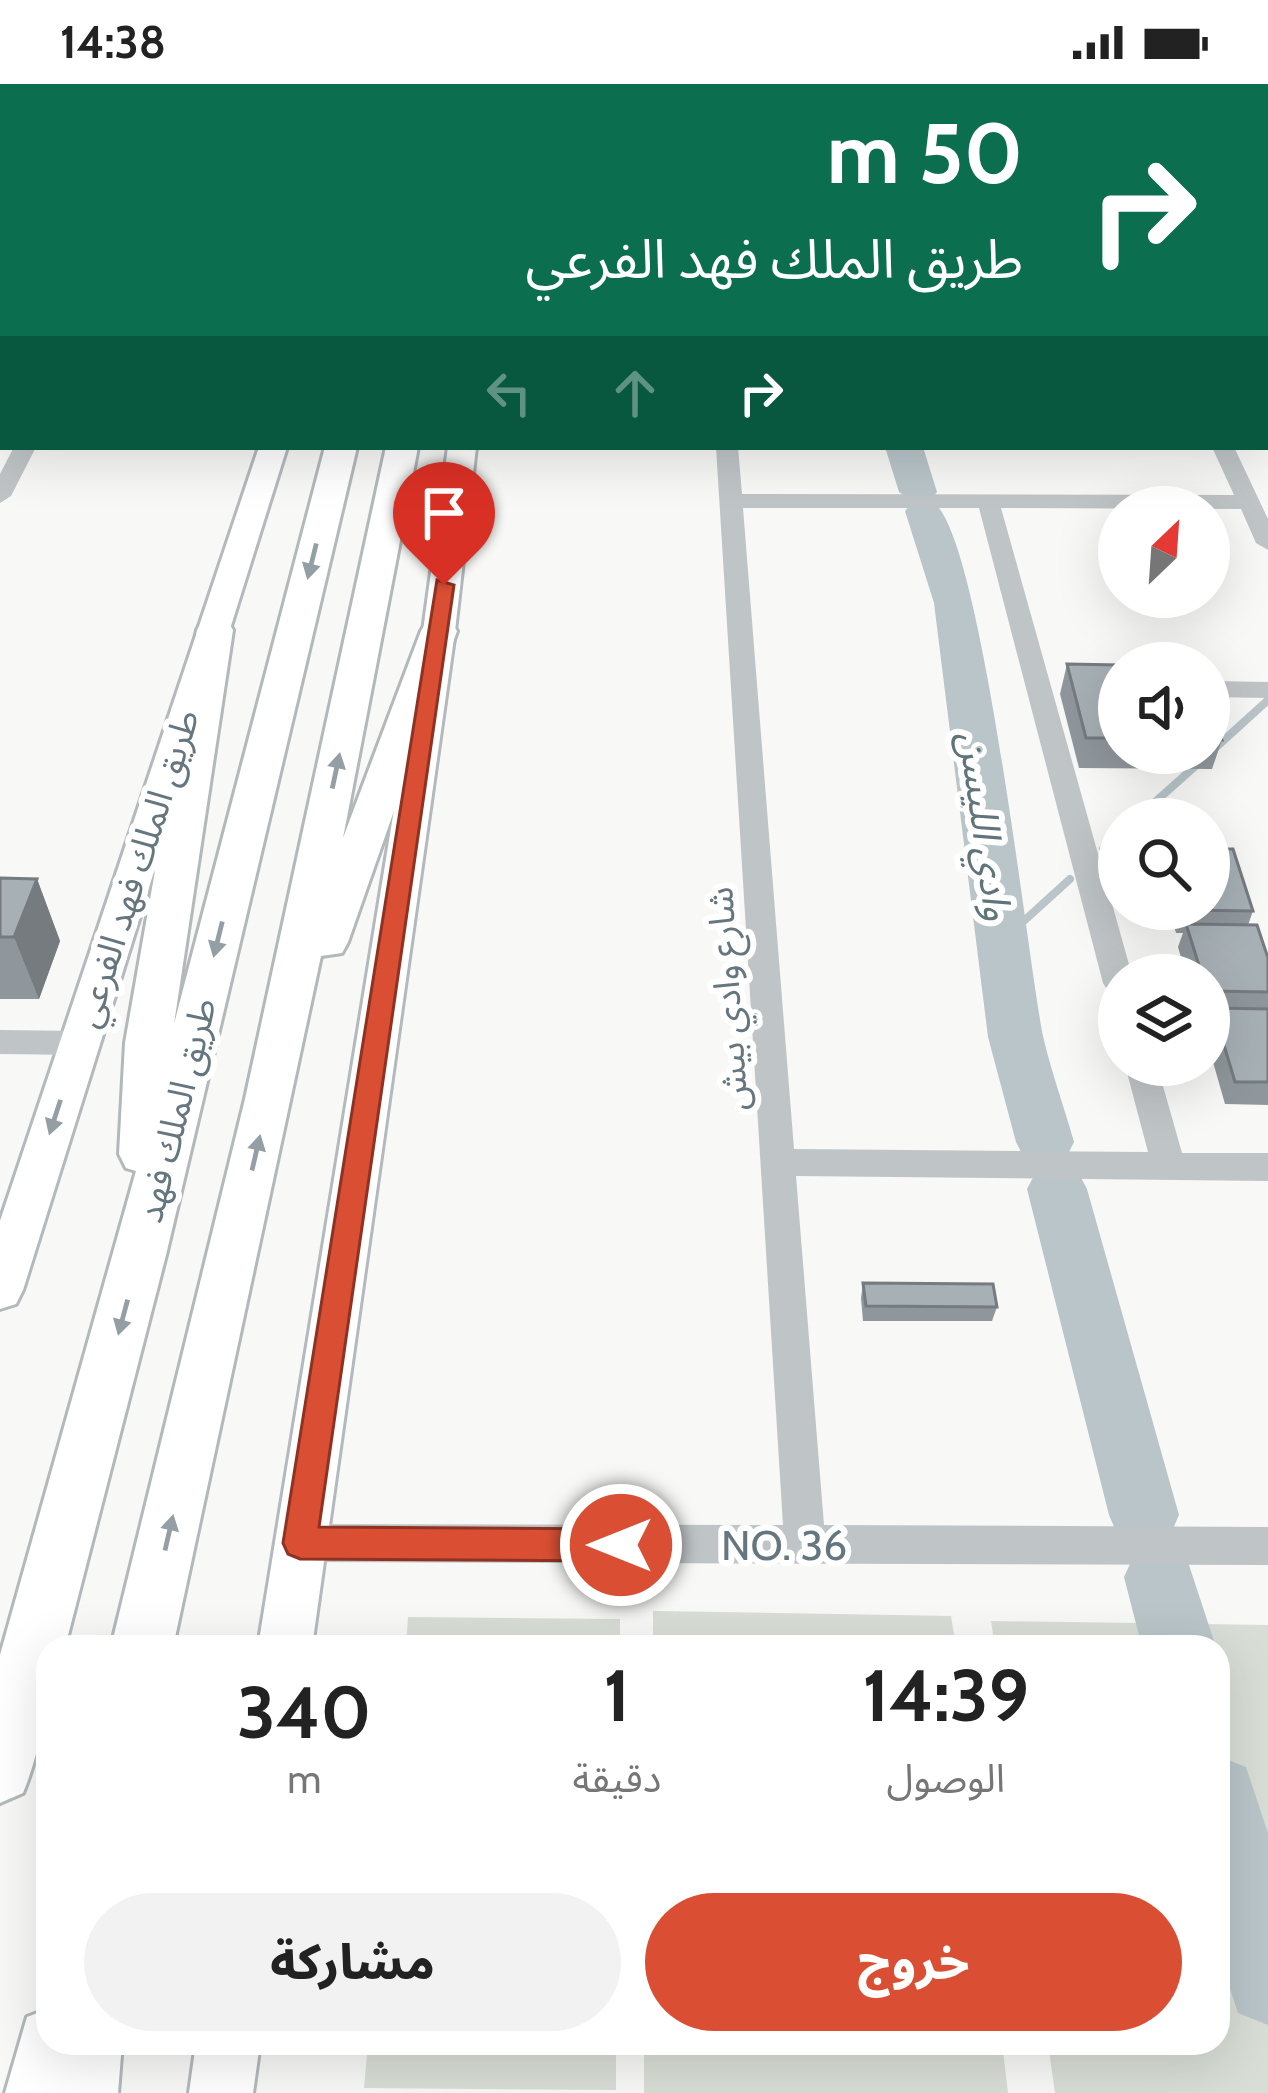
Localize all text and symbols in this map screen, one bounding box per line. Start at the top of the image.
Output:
text: 14:38 [60,15,166,69]
text: 50 m [827,102,1023,204]
icon: right [1065,132,1221,288]
text: طريق الملك فهد الفرعي [526,226,1023,292]
icon: left [476,360,542,426]
icon: ahead [602,360,668,426]
icon: right [728,360,794,426]
pin [393,462,495,585]
icon: arrive [411,480,477,546]
north arrow [1098,486,1230,618]
map controls [1098,486,1230,1086]
one-way arrow [302,542,321,579]
button: sound [1098,642,1230,774]
street label: طريق الملك فهد الفرعي [64,703,214,1034]
water label: وادي الليسن [942,728,1023,924]
one-way arrow [327,752,346,790]
button: search [1098,798,1230,930]
street label: شارع وادي بيش [697,885,763,1112]
one-way arrow [208,921,227,958]
button: layers [1098,954,1230,1086]
street label: طريق الملك فهد [127,993,226,1227]
one-way arrow [45,1099,63,1136]
one-way arrow [248,1134,267,1171]
one-way arrow [112,1299,131,1336]
position arrow [558,1482,684,1608]
one-way arrow [160,1514,179,1551]
street label: NO. 36 [721,1519,847,1571]
text: 1 [604,1652,630,1739]
text: 14:39 [862,1652,1029,1739]
text: 340 [237,1669,371,1756]
text: دقيقة [572,1754,661,1802]
text: الوصول [886,1754,1005,1802]
text: m [287,1755,321,1803]
button: مشاركة [84,1893,621,2031]
button: خروج [645,1893,1182,2031]

